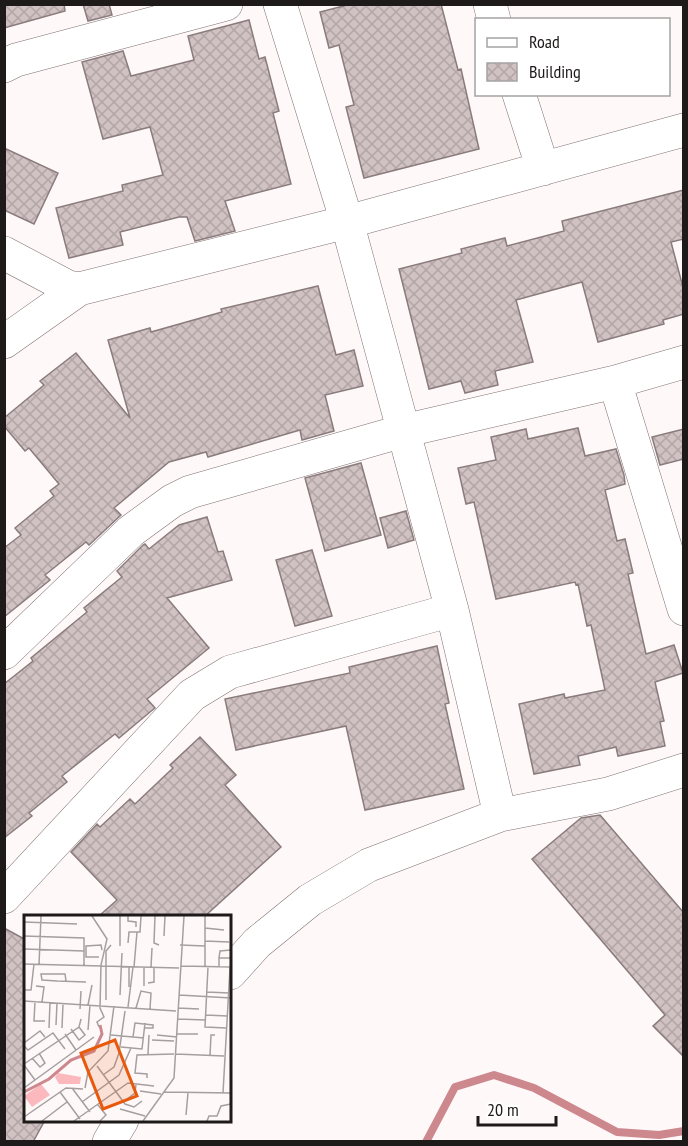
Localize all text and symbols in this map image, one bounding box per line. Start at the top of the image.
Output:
legend [475,18,670,96]
text: Road [529,30,560,53]
text: Building [529,60,581,83]
inset map [24,915,231,1122]
scale bar [478,1089,556,1127]
text: 20 m [487,1098,519,1121]

